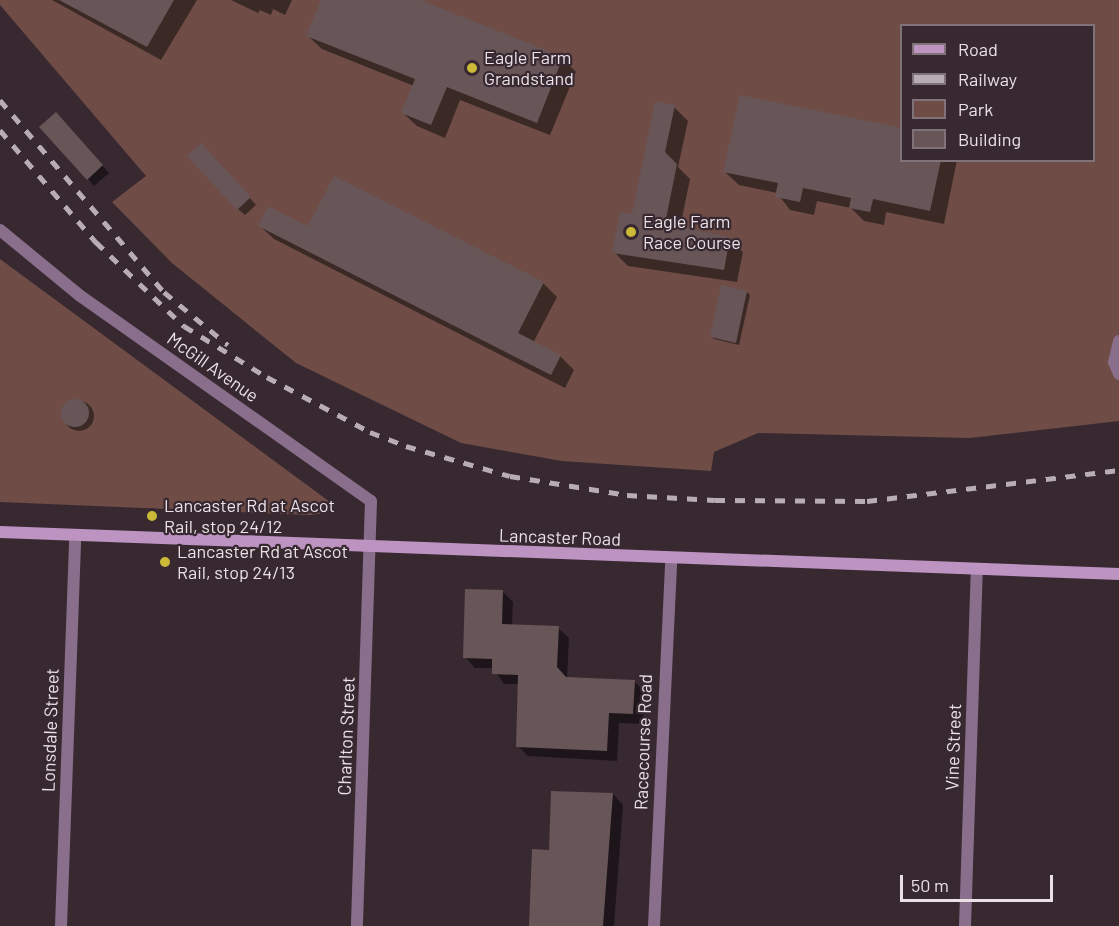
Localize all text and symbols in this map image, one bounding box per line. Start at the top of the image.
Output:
legend [900,24,1095,162]
text: Road [958,38,998,60]
place label: Eagle Farm Grandstand [484,47,574,90]
marker: Eagle Farm Grandstand [465,61,479,75]
text: Railway [958,68,1017,90]
text: Park [958,98,993,120]
text: Building [958,128,1021,150]
place label: Eagle Farm Race Course [643,211,741,254]
marker: Eagle Farm Race Course [624,225,638,239]
street label: McGill Avenue [163,327,263,407]
place label: Lancaster Rd at Ascot Rail, stop 24/12 [164,495,335,538]
marker: Lancaster Rd at Ascot Rail, stop 24/12 [145,509,159,523]
street label: Lancaster Road [499,524,621,550]
place label: Lancaster Rd at Ascot Rail, stop 24/13 [177,541,348,584]
marker: Lancaster Rd at Ascot Rail, stop 24/13 [158,555,172,569]
street label: Lonsdale Street [37,668,63,792]
street label: Racecourse Road [630,674,656,810]
street label: Charlton Street [333,676,359,796]
street label: Vine Street [941,703,965,791]
scale bar [903,863,1056,901]
text: 50 m [911,874,949,896]

